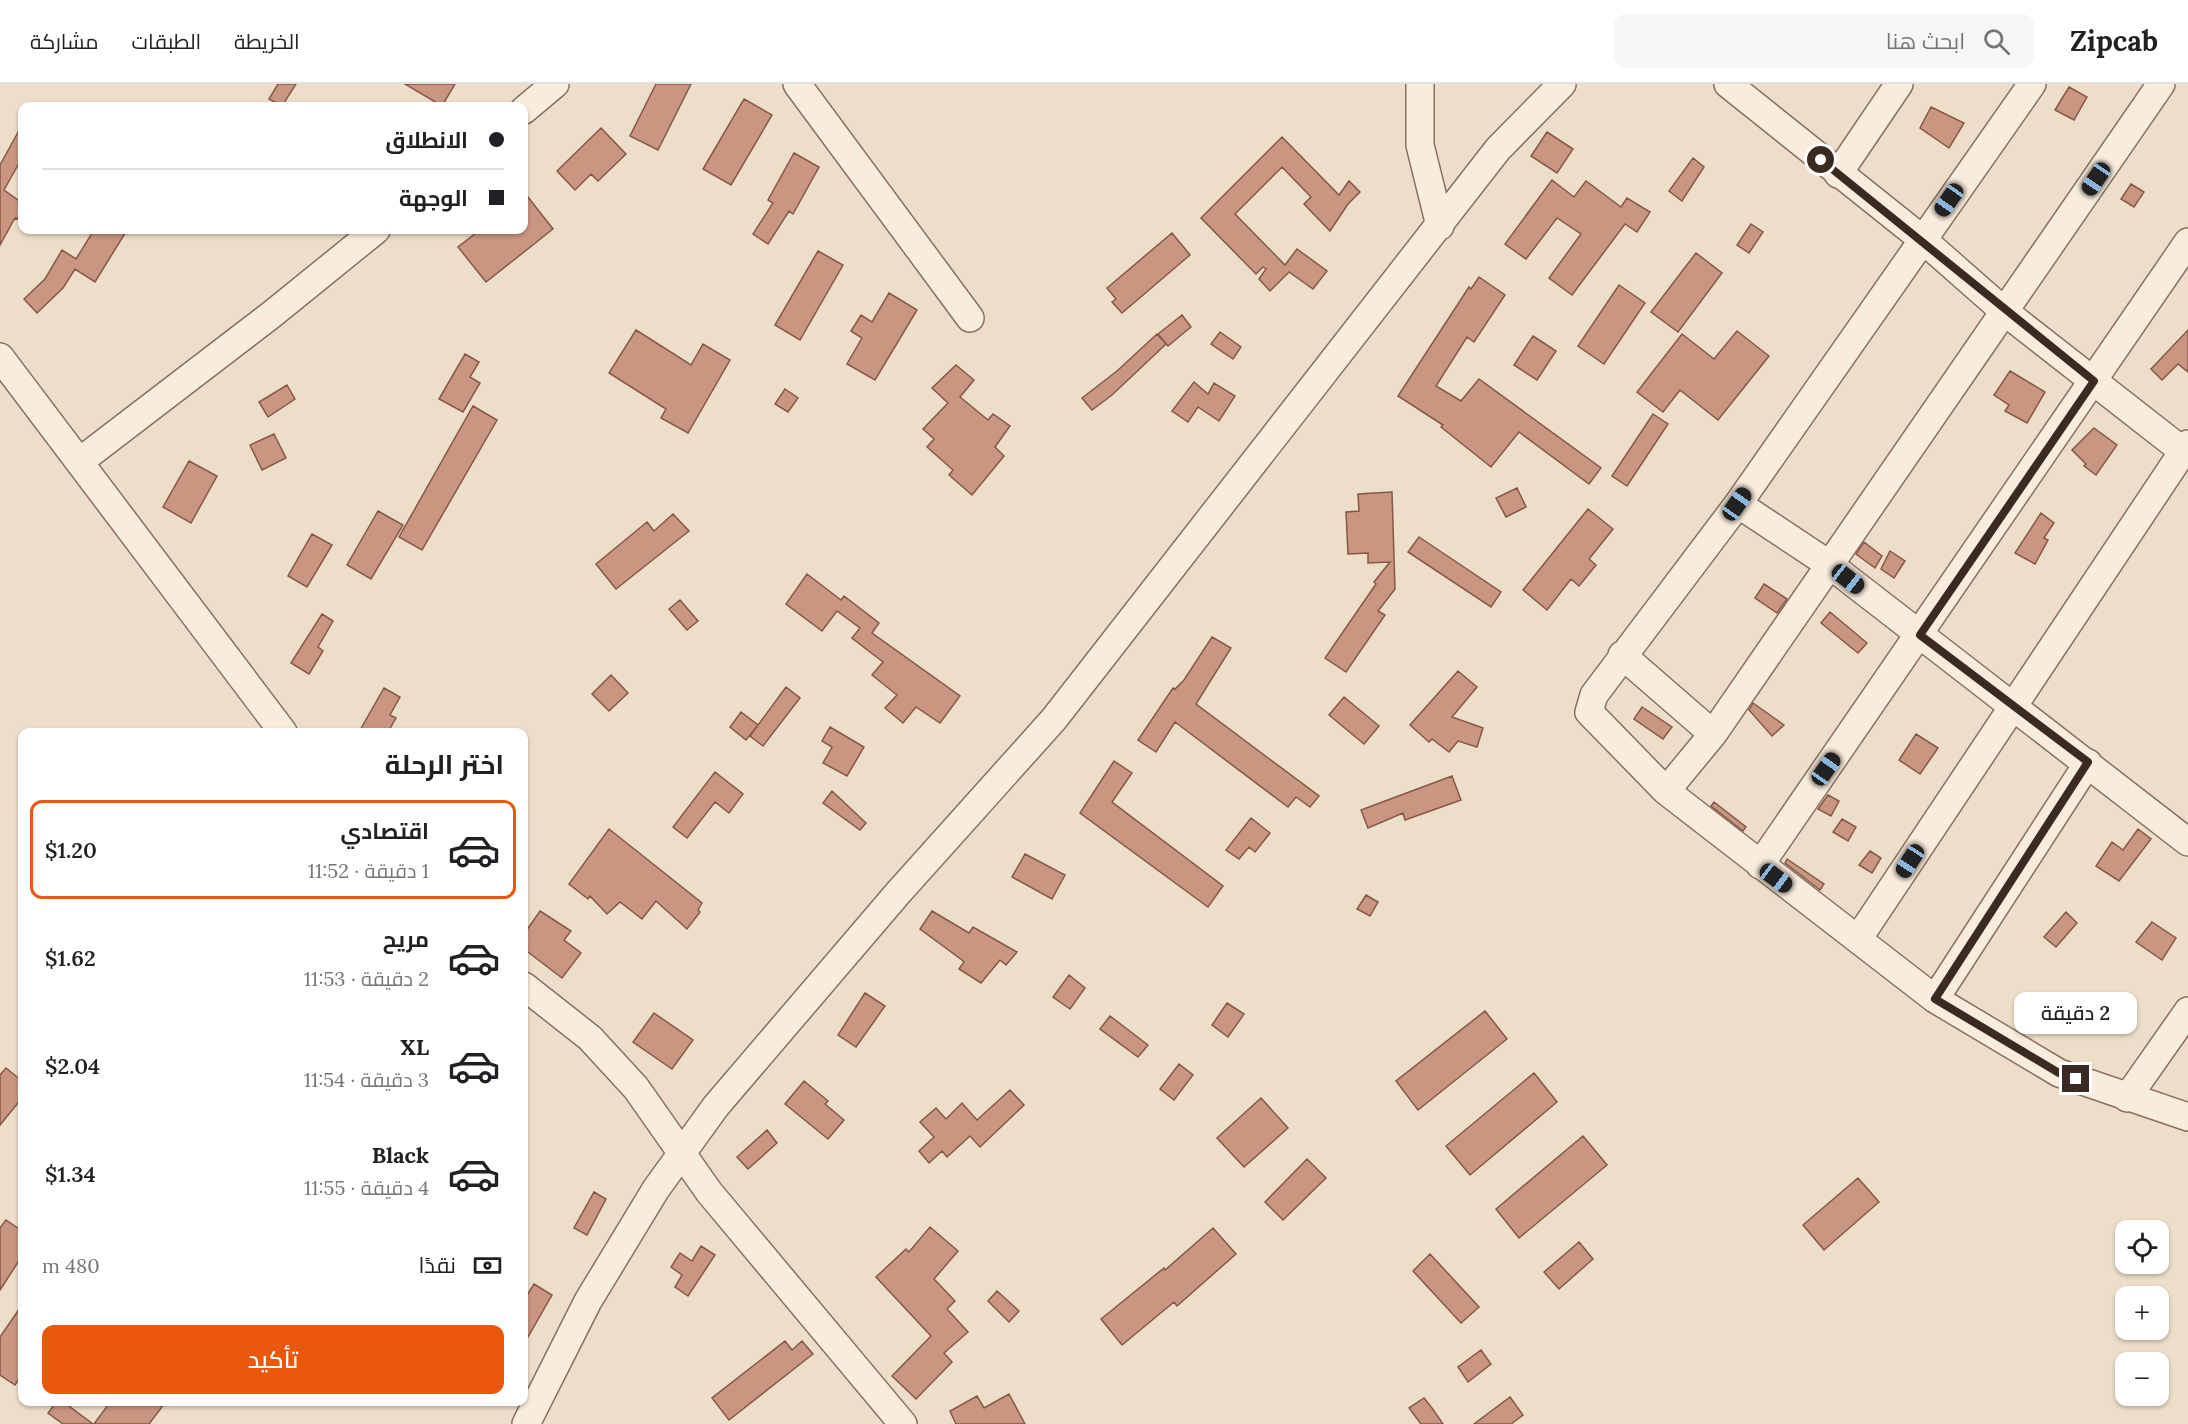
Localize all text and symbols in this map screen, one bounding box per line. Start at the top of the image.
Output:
search box [1614,14,2034,68]
text: Zipcab [2070,23,2158,59]
icon: search [1980,25,2013,58]
text: ابحث هنا [1886,27,1965,55]
text: مشاركة [30,28,99,55]
text: الطبقات [132,28,201,55]
text: الخريطة [234,28,300,55]
text: الانطلاق [385,126,468,154]
route start [1807,146,1834,173]
car [2078,159,2114,199]
car [1931,180,1967,220]
text: الوجهة [399,184,468,212]
car [1719,484,1755,524]
car [1828,561,1868,597]
text: اختر الرحلة [385,747,504,781]
car [1808,749,1844,789]
text: اقتصادي [340,817,429,845]
icon: car [447,823,501,877]
text: $1.20 [45,836,97,864]
car [1893,841,1927,881]
text: 1 دقيقة · 11:52 [308,858,429,883]
car [1756,860,1796,896]
text: مريح [383,925,429,953]
icon: car [447,931,501,985]
text: $1.62 [45,944,96,972]
text: 2 دقيقة · 11:53 [304,966,429,991]
callout: 2 دقيقة [2014,992,2138,1034]
text: 2 دقيقة [2041,1000,2110,1025]
text: XL [400,1033,429,1061]
icon: car [447,1039,501,1093]
text: $2.04 [45,1052,100,1080]
route end [2062,1065,2089,1092]
text: 3 دقيقة · 11:54 [304,1067,429,1092]
text: Black [372,1141,429,1169]
icon: car [447,1147,501,1201]
text: $1.34 [45,1160,96,1188]
text: 4 دقيقة · 11:55 [304,1175,429,1200]
map controls [2115,1220,2169,1406]
button: locate [2115,1220,2169,1274]
icon: cash [471,1249,504,1282]
text: نقدًا [418,1251,456,1279]
text: 480 m [42,1253,100,1278]
button: + [2115,1286,2169,1340]
button: تأكيد [42,1325,504,1394]
button: − [2115,1352,2169,1406]

